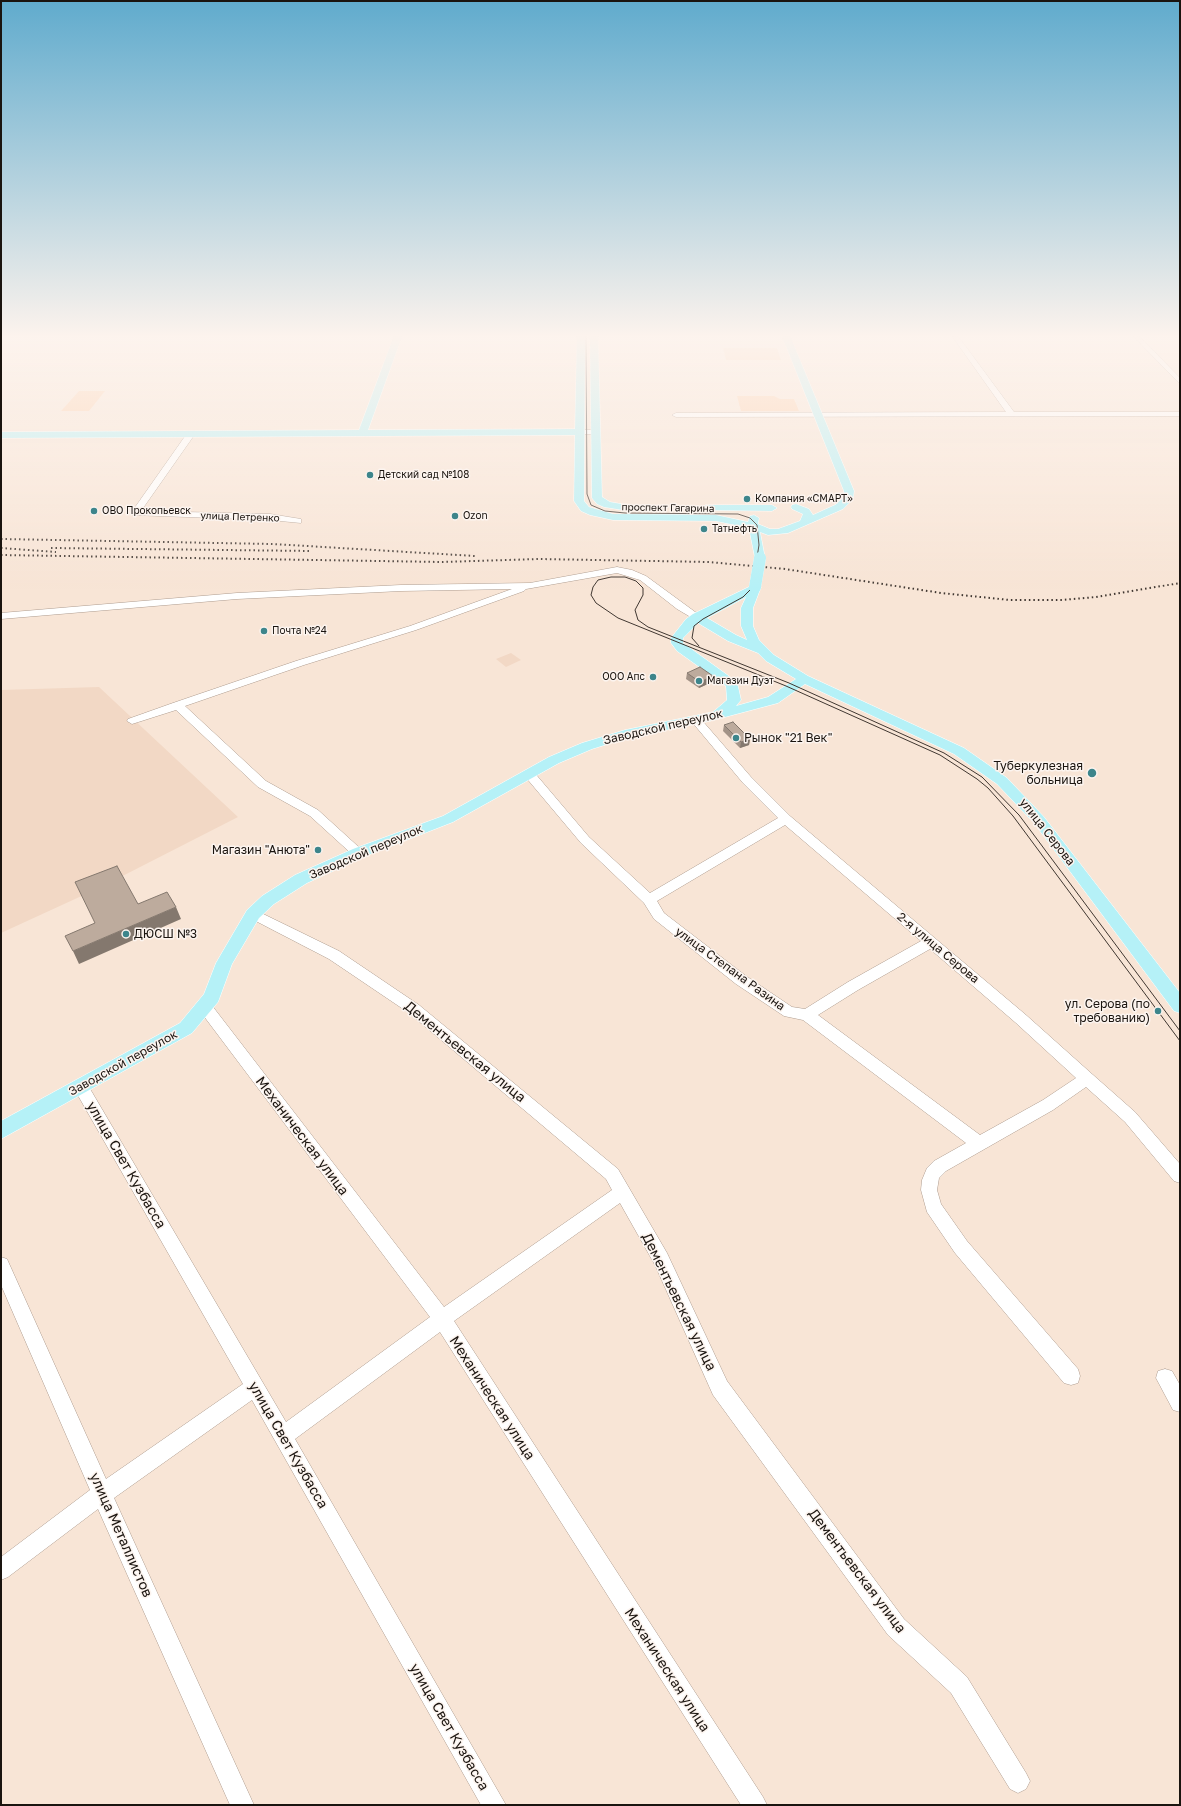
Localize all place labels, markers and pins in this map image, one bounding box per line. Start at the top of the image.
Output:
place label: Детский сад №108 [378,469,469,481]
marker: Детский сад №108 [365,470,375,480]
place label: Компания «СМАРТ» [755,493,853,505]
marker: Компания «СМАРТ» [742,494,752,504]
place label: ОВО Прокопьевск [102,505,191,517]
marker: ОВО Прокопьевск [89,506,99,516]
place label: Ozon [463,510,488,522]
marker: Ozon [450,511,460,521]
place label: Татнефть [712,523,757,535]
marker: Татнефть [699,524,709,534]
place label: Почта №24 [272,625,327,637]
marker: Почта №24 [259,626,269,636]
place label: ООО Апс [602,671,645,683]
marker: ООО Апс [648,672,658,682]
place label: Магазин Дуэт [707,675,774,687]
marker: Магазин Дуэт [694,676,704,686]
place label: Рынок "21 Век" [744,731,832,745]
marker: Рынок "21 Век" [731,733,741,743]
place label: Туберкулезная больница [994,759,1083,787]
marker: Туберкулезная больница [1086,767,1098,779]
place label: Магазин "Анюта" [212,843,310,857]
marker: Магазин "Анюта" [313,845,323,855]
place label: ДЮСШ №3 [134,927,197,941]
marker: ДЮСШ №3 [121,929,131,939]
place label: ул. Серова (по требованию) [1065,997,1150,1025]
marker: ул. Серова (по требованию) [1153,1006,1163,1016]

